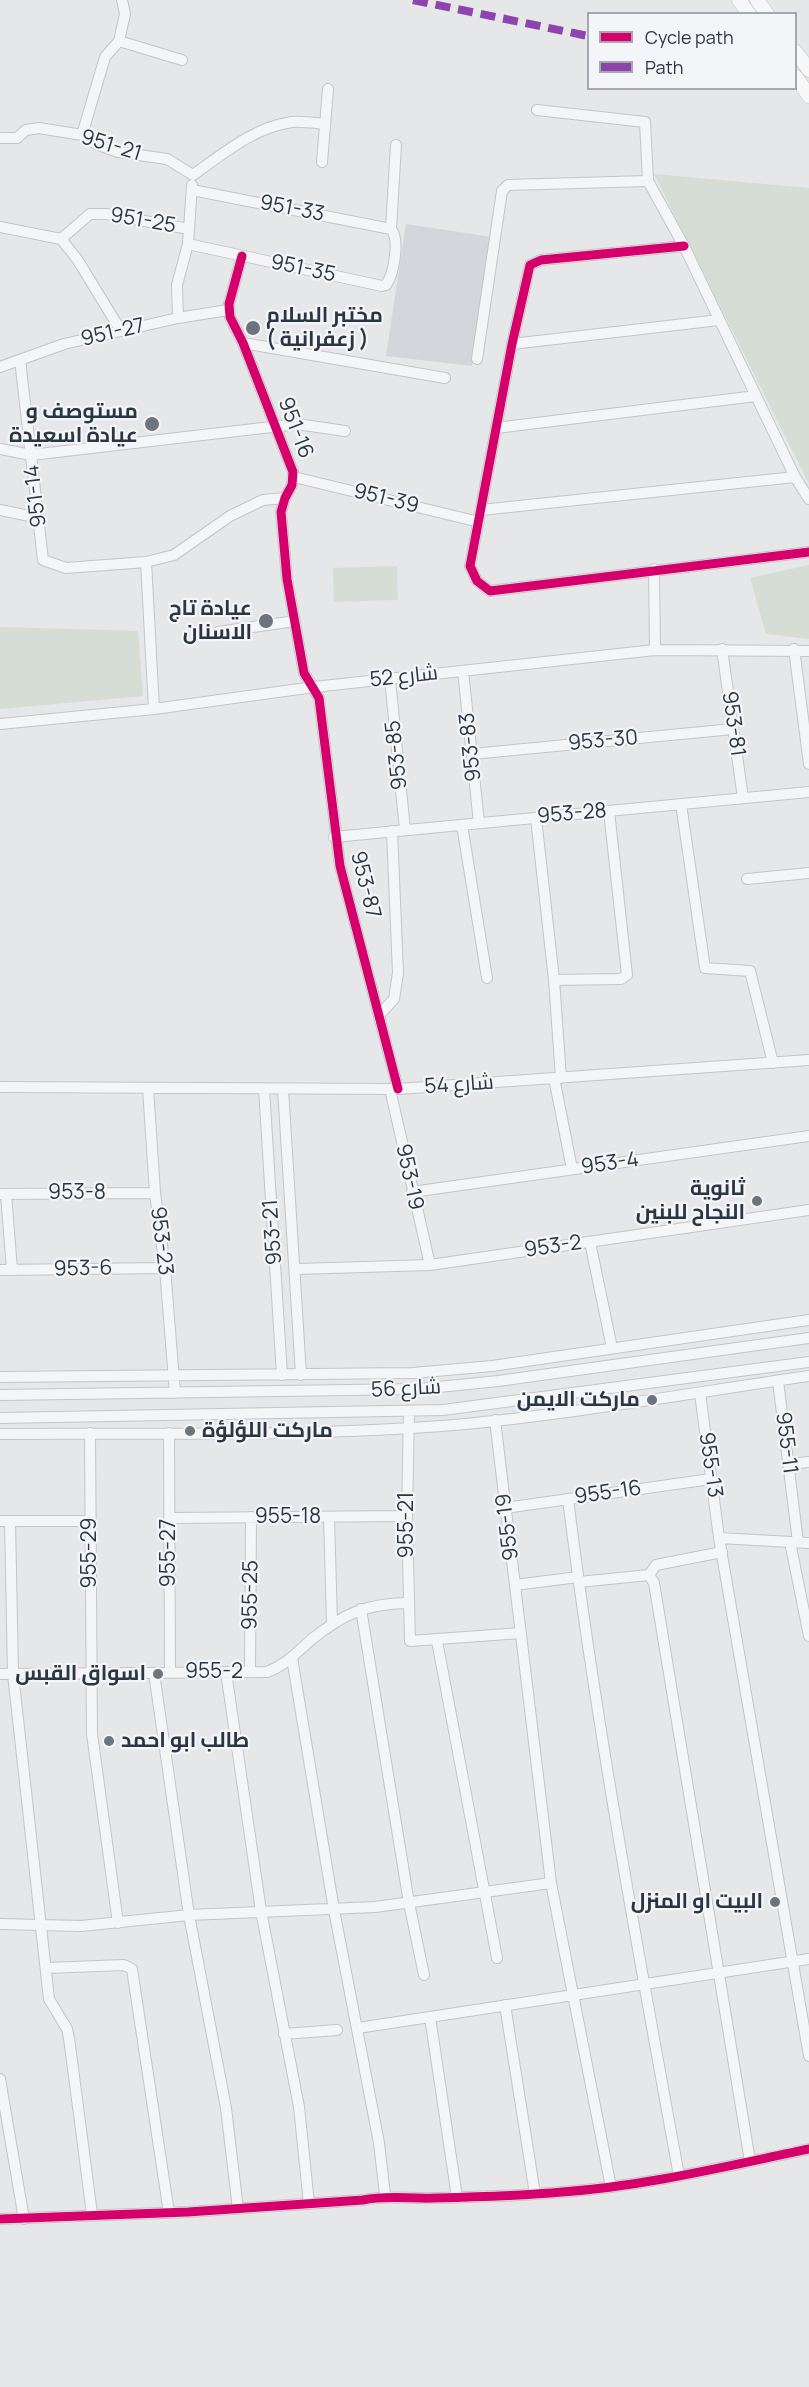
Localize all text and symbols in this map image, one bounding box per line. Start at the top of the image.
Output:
legend [587,12,797,90]
text: Cycle path [645,25,734,49]
text: Path [645,55,683,79]
street label: 951-21 [78,125,144,167]
street label: 951-33 [257,190,327,228]
street label: 951-25 [108,203,178,239]
street label: 951-35 [268,250,338,288]
place label: مختبر السلام ( زعفرانية ) [266,303,383,353]
street label: 951-27 [79,313,147,353]
marker: مختبر السلام ( زعفرانية ) [244,319,262,337]
street label: 951-16 [272,394,318,462]
place label: مستوصف و عيادة اسعيدة [9,399,138,449]
marker: مستوصف و عيادة اسعيدة [143,415,161,433]
street label: 951-14 [20,463,52,529]
street label: 951-39 [351,479,421,519]
place label: عيادة تاج الاسنان [169,596,252,646]
marker: عيادة تاج الاسنان [257,612,275,630]
street label: شارع 52 [369,661,439,693]
street label: 953-81 [716,690,750,758]
street label: 953-83 [455,711,487,783]
street label: 953-85 [381,719,413,791]
street label: 953-30 [567,725,639,757]
street label: 953-28 [536,798,608,830]
street label: 953-87 [345,849,385,921]
street label: شارع 54 [424,1070,494,1100]
street label: 953-19 [390,1142,428,1212]
street label: 953-4 [580,1147,640,1181]
place label: ثانوية النجاح للبنين [636,1176,745,1226]
street label: 953-8 [48,1180,106,1206]
marker: ثانوية النجاح للبنين [750,1194,764,1208]
street label: 953-21 [258,1198,288,1266]
street label: 953-23 [144,1205,178,1277]
street label: 953-2 [523,1231,583,1263]
street label: 953-6 [53,1256,113,1282]
street label: شارع 56 [370,1375,442,1403]
place label: ماركت الايمن [517,1387,640,1413]
marker: ماركت الايمن [645,1393,659,1407]
street label: 955-11 [770,1410,802,1476]
place label: ماركت اللؤلؤة [202,1418,333,1444]
marker: ماركت اللؤلؤة [183,1424,197,1438]
street label: 955-13 [693,1431,727,1499]
street label: 955-16 [573,1476,643,1510]
street label: 955-21 [394,1492,420,1558]
street label: 955-19 [491,1492,525,1562]
street label: 955-18 [255,1504,321,1530]
street label: 955-29 [77,1517,103,1589]
street label: 955-27 [156,1519,182,1587]
street label: 955-25 [238,1560,264,1630]
street label: 955-2 [185,1659,243,1685]
place label: اسواق القبس [15,1661,146,1687]
marker: اسواق القبس [151,1667,165,1681]
place label: طالب ابو احمد [121,1728,249,1754]
marker: طالب ابو احمد [102,1734,116,1748]
place label: البيت او المنزل [631,1889,763,1915]
marker: البيت او المنزل [768,1895,782,1909]

